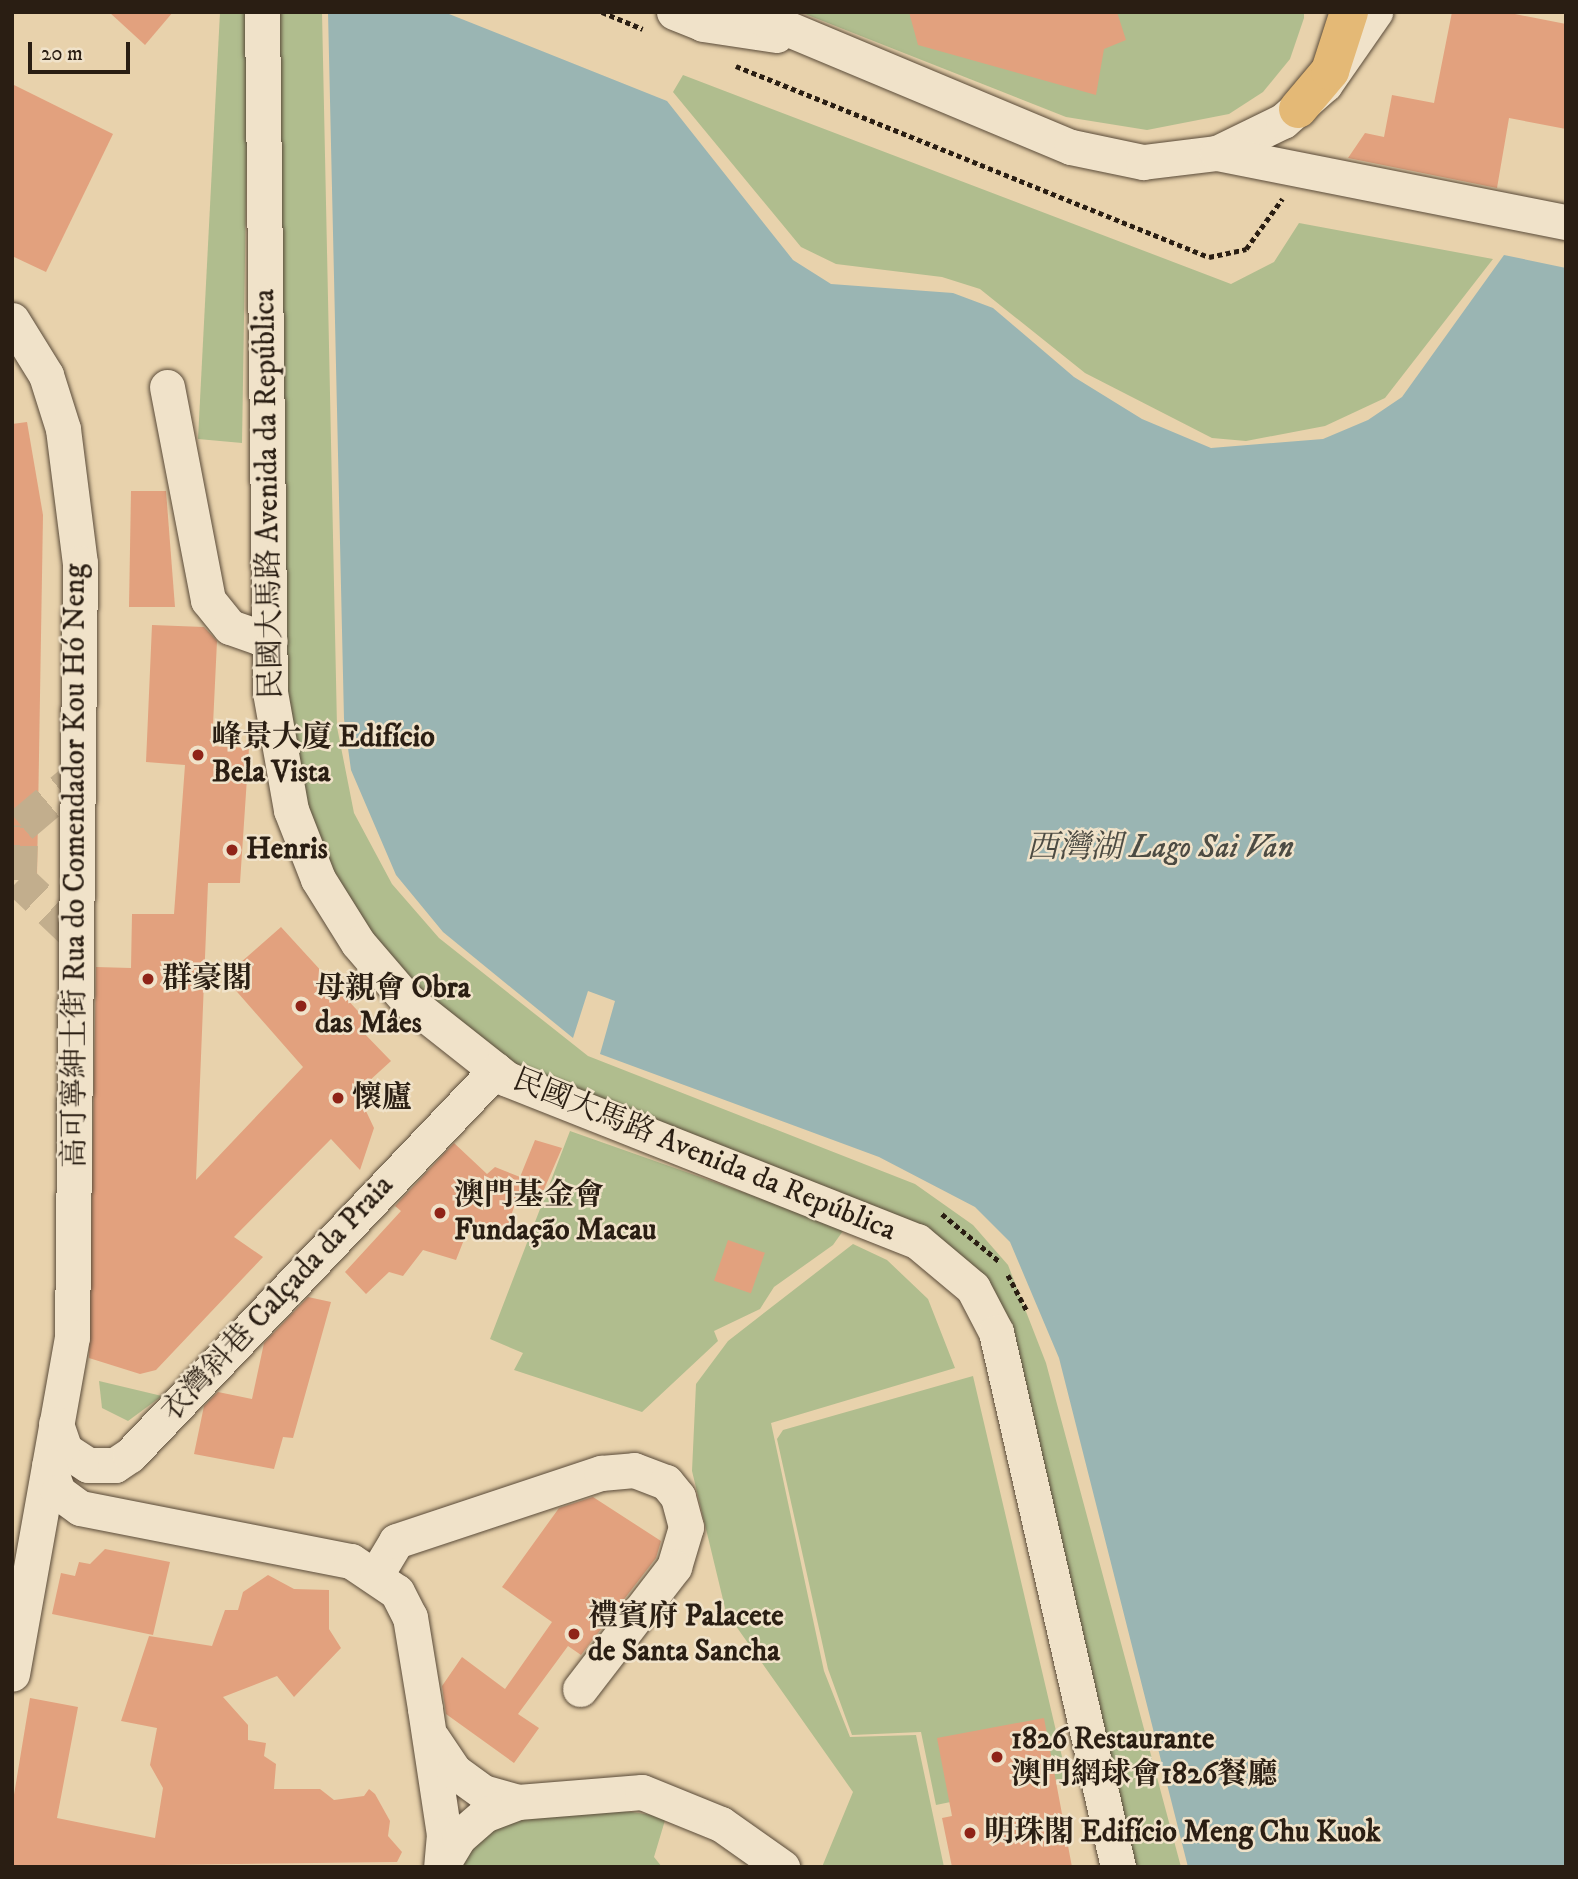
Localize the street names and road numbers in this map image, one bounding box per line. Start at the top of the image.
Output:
street label: 民國大馬路 Avenida da República [247,289,291,699]
street label: 高可寧紳士街 Rua do Comendador Kou Hó Neng [58,564,94,1168]
street label: 民國大馬路 Avenida da República [507,1062,901,1250]
street label: 衣灣斜巷 Calçada da Praia [154,1168,402,1430]

